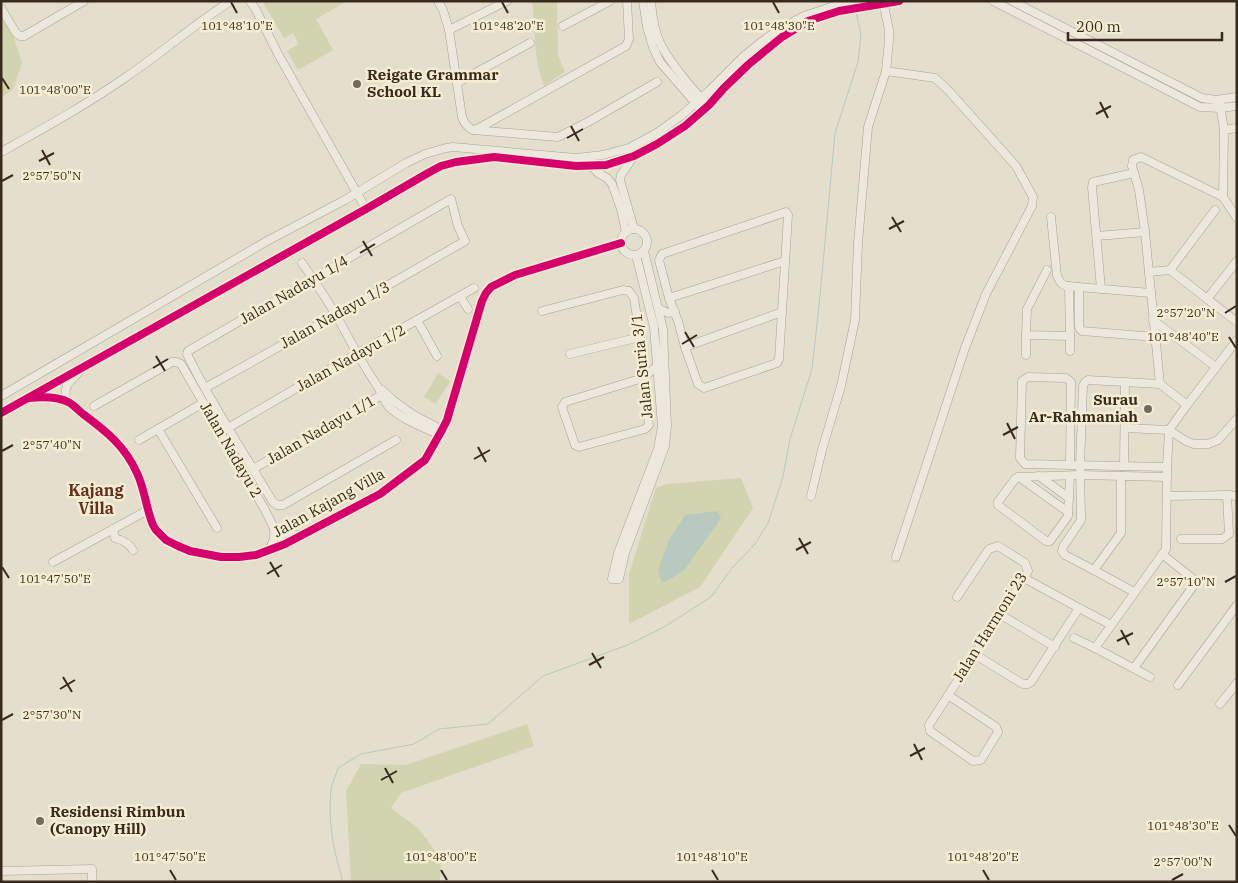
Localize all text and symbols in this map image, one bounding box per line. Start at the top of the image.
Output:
scale bar [1068,10,1222,42]
text: 200 m [1076,17,1121,36]
text: 101°48'10"E [201,18,273,33]
text: 101°48'20"E [472,18,544,33]
text: 101°48'30"E [743,18,815,33]
place label: Reigate Grammar School KL [367,65,499,101]
marker: Reigate Grammar School KL [351,78,363,90]
text: 101°48'00"E [19,82,91,97]
text: 2°57'50"N [23,168,81,183]
street label: Jalan Nadayu 1/4 [236,251,351,328]
street label: Jalan Nadayu 1/3 [277,277,393,352]
text: 2°57'20"N [1157,305,1215,320]
street label: Jalan Suria 3/1 [627,313,656,419]
street label: Jalan Nadayu 1/2 [293,320,409,395]
text: 101°48'40"E [1147,329,1219,344]
place label: Surau Ar-Rahmaniah [1029,390,1138,426]
street label: Jalan Nadayu 1/1 [263,391,378,468]
street label: Jalan Nadayu 2 [196,398,267,501]
marker: Surau Ar-Rahmaniah [1142,403,1154,415]
text: 2°57'40"N [23,437,81,452]
street label: Jalan Kajang Villa [270,464,388,541]
district label: Kajang Villa [68,480,124,518]
street label: Jalan Harmoni 23 [948,568,1031,685]
text: 101°47'50"E [19,571,91,586]
text: 2°57'10"N [1157,574,1215,589]
text: 2°57'30"N [23,707,81,722]
place label: Residensi Rimbun (Canopy Hill) [50,802,186,838]
marker: Residensi Rimbun (Canopy Hill) [34,815,46,827]
text: 101°48'30"E [1147,818,1219,833]
text: 101°47'50"E [134,849,206,864]
text: 101°48'00"E [405,849,477,864]
text: 101°48'10"E [676,849,748,864]
text: 101°48'20"E [947,849,1019,864]
text: 2°57'00"N [1154,854,1212,869]

